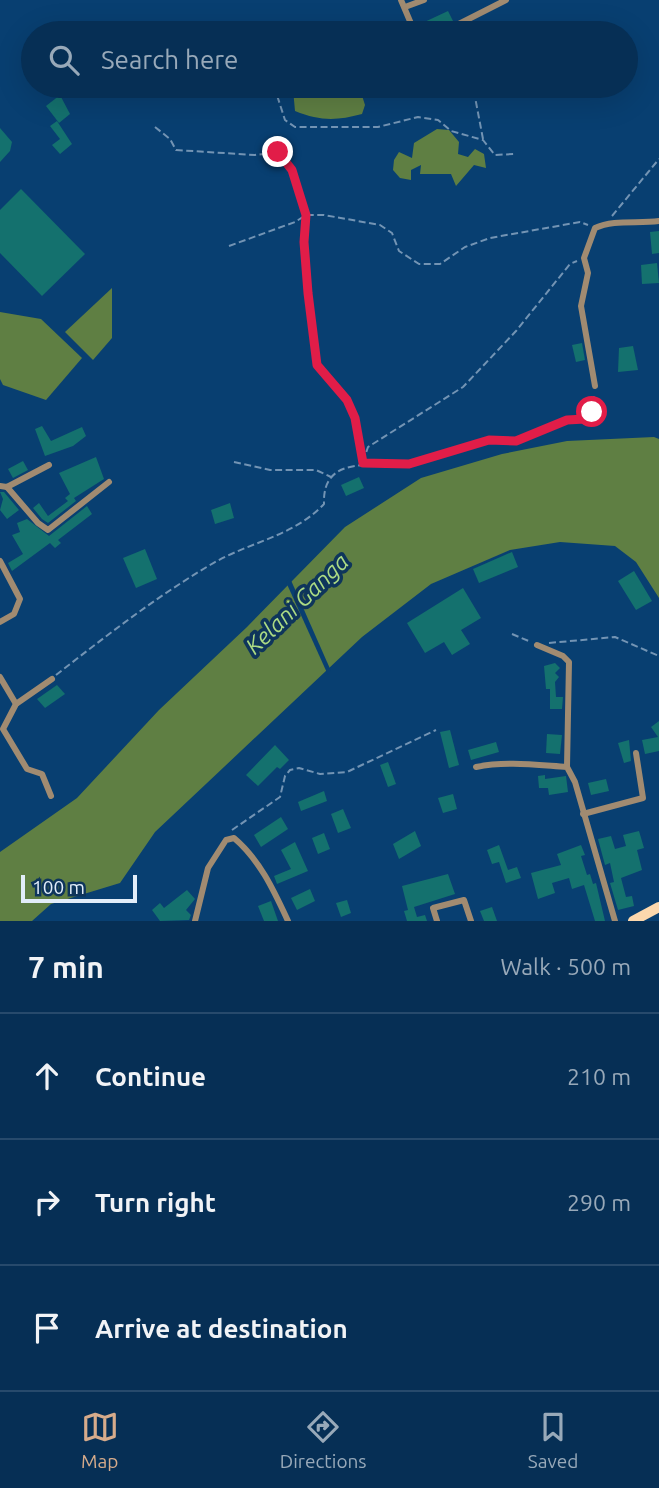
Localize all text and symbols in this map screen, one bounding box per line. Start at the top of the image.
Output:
search box [21,21,638,98]
icon: search [45,41,83,79]
text: Search here [101,45,238,74]
route end [262,136,293,167]
route start [576,396,607,427]
water label: Kelani Ganga [240,549,353,659]
scale bar [21,872,136,904]
text: 100 m [32,876,85,898]
text: 7 min [28,950,104,984]
text: Walk · 500 m [500,954,631,979]
icon: ahead [28,1057,66,1095]
text: Continue [95,1062,206,1091]
text: 210 m [567,1064,631,1089]
icon: right [28,1183,66,1221]
text: Turn right [95,1188,216,1217]
text: 290 m [567,1190,631,1215]
icon: arrive [28,1309,66,1347]
text: Arrive at destination [95,1314,348,1343]
tab: Map [81,1408,119,1472]
tab: Directions [280,1408,367,1472]
tab: Saved [528,1408,578,1472]

